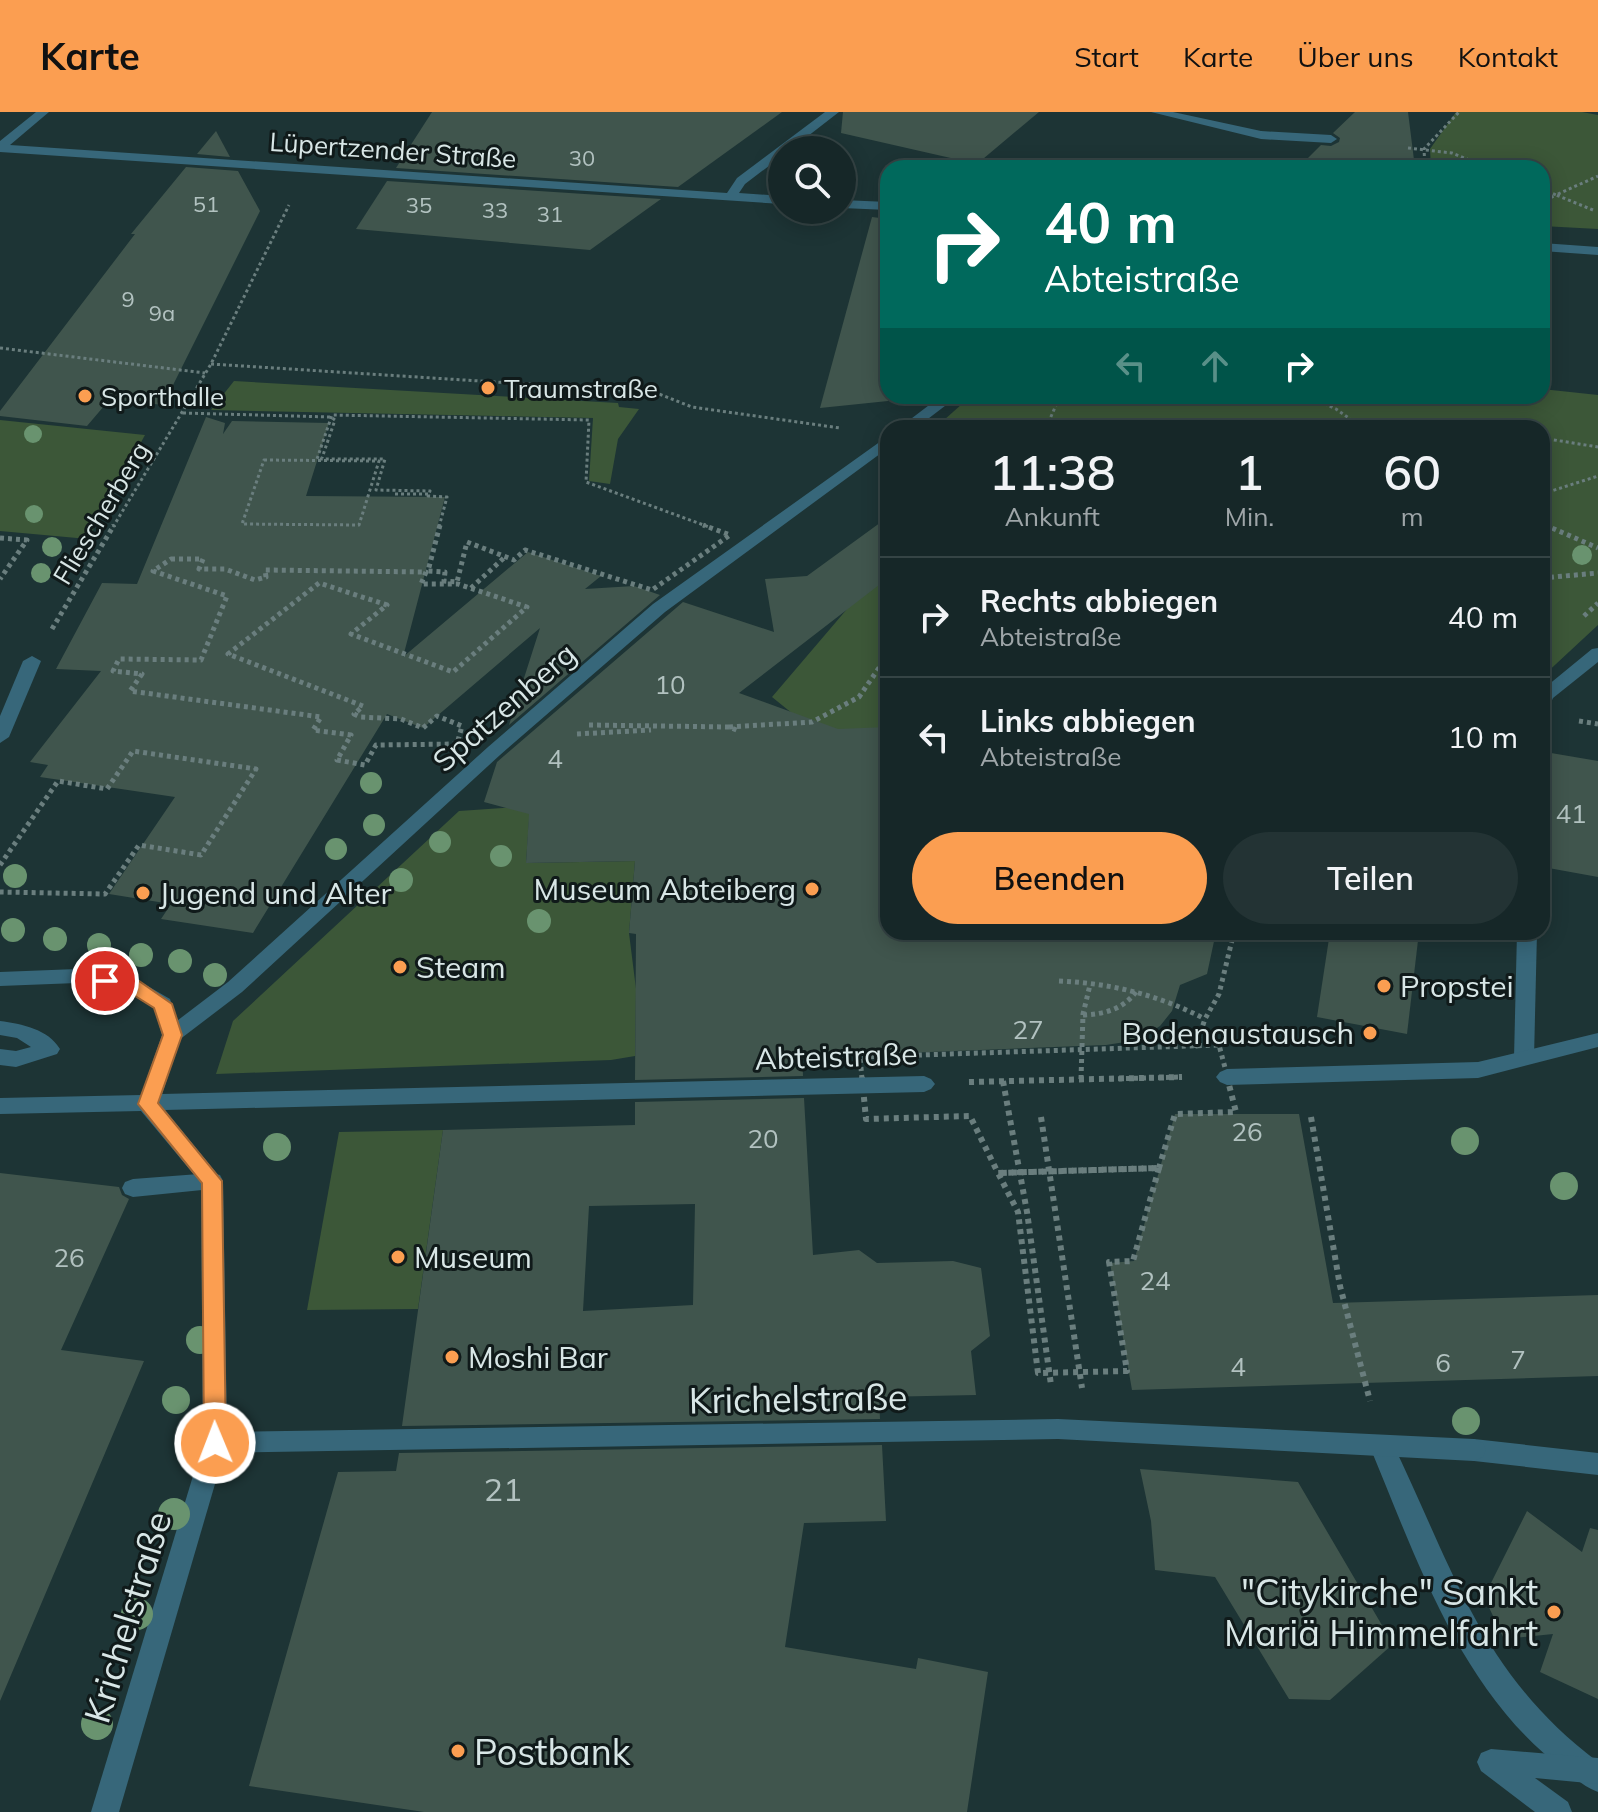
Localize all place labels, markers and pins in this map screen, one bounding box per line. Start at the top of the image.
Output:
place label: Traumstraße [504,372,658,405]
marker: Traumstraße [479,379,497,397]
place label: Sporthalle [101,380,224,413]
marker: Sporthalle [76,387,94,405]
place label: Museum Abteiberg [533,870,796,908]
place label: Jugend und Alter [159,874,392,912]
marker: Museum Abteiberg [803,880,821,898]
marker: Jugend und Alter [134,884,152,902]
pin [71,947,139,1015]
place label: Steam [416,948,506,986]
marker: Steam [391,958,409,976]
place label: Propstei [1400,967,1514,1005]
marker: Propstei [1375,977,1393,995]
place label: Bodenaustausch [1121,1014,1354,1052]
marker: Bodenaustausch [1361,1024,1379,1042]
place label: Museum [414,1238,532,1276]
marker: Museum [389,1248,407,1266]
place label: Moshi Bar [468,1338,608,1376]
marker: Moshi Bar [443,1348,461,1366]
place label: "Citykirche" Sankt Mariä Himmelfahrt [1224,1569,1538,1655]
marker: "Citykirche" Sankt Mariä Himmelfahrt [1545,1603,1563,1621]
place label: Postbank [474,1729,631,1774]
marker: Postbank [449,1742,467,1760]

